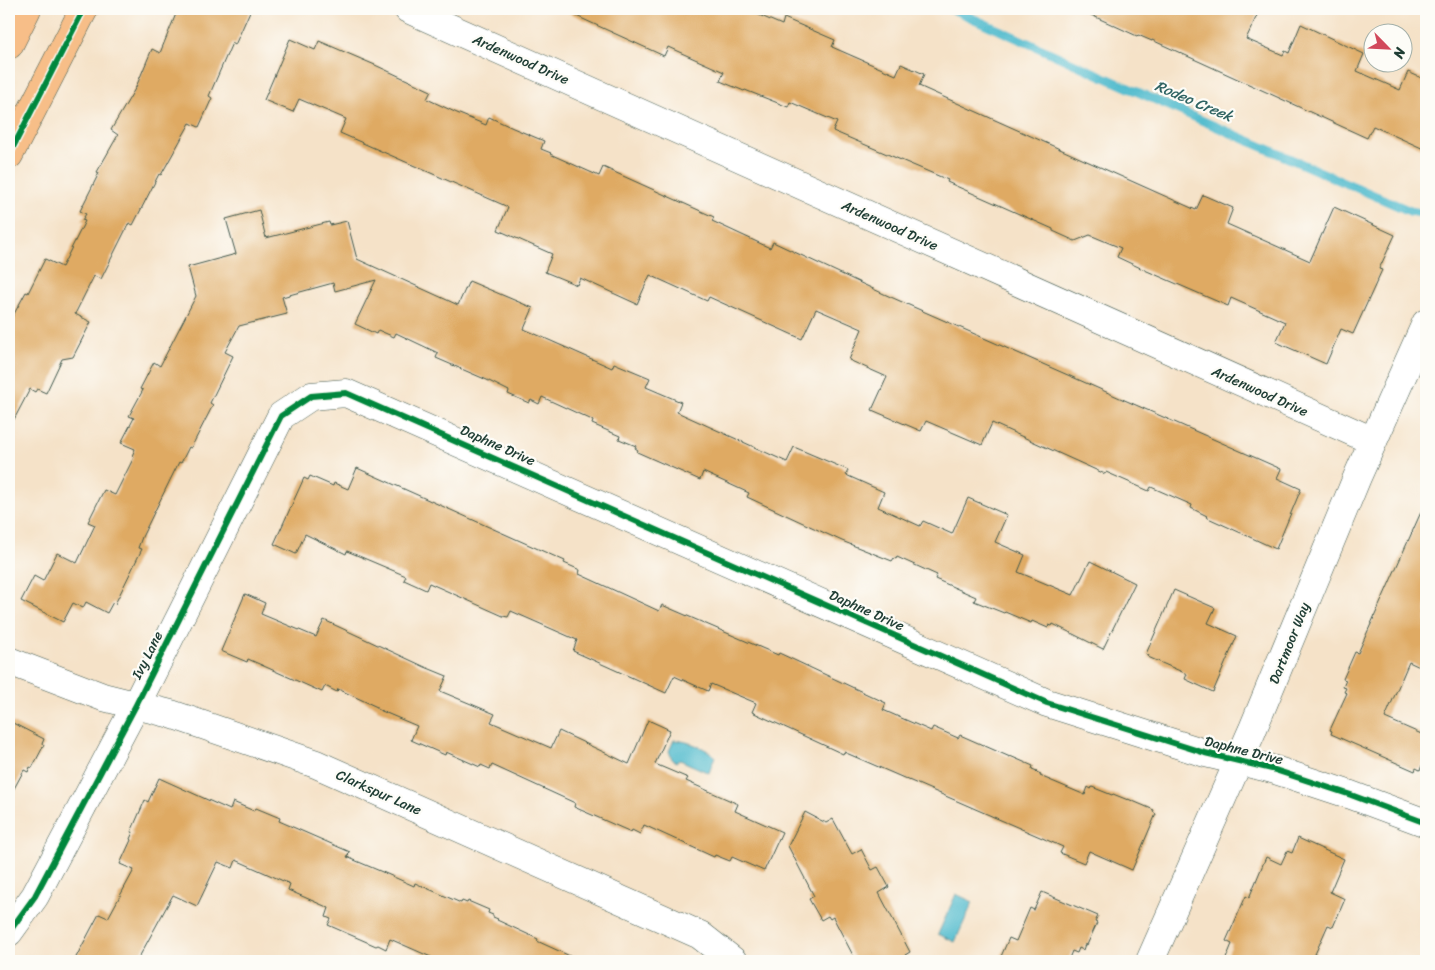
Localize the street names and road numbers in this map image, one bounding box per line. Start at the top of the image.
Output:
street label: Ardenwood Drive [468,27,573,92]
street label: Ardenwood Drive [837,193,942,258]
street label: Ardenwood Drive [1207,359,1312,424]
street label: Daphne Drive [456,418,540,473]
street label: Daphne Drive [825,583,909,638]
street label: Dartmoor Way [1262,598,1318,688]
street label: Ivy Lane [124,627,170,685]
street label: Daphne Drive [1202,729,1286,772]
street label: Clarkspur Lane [332,762,426,823]

